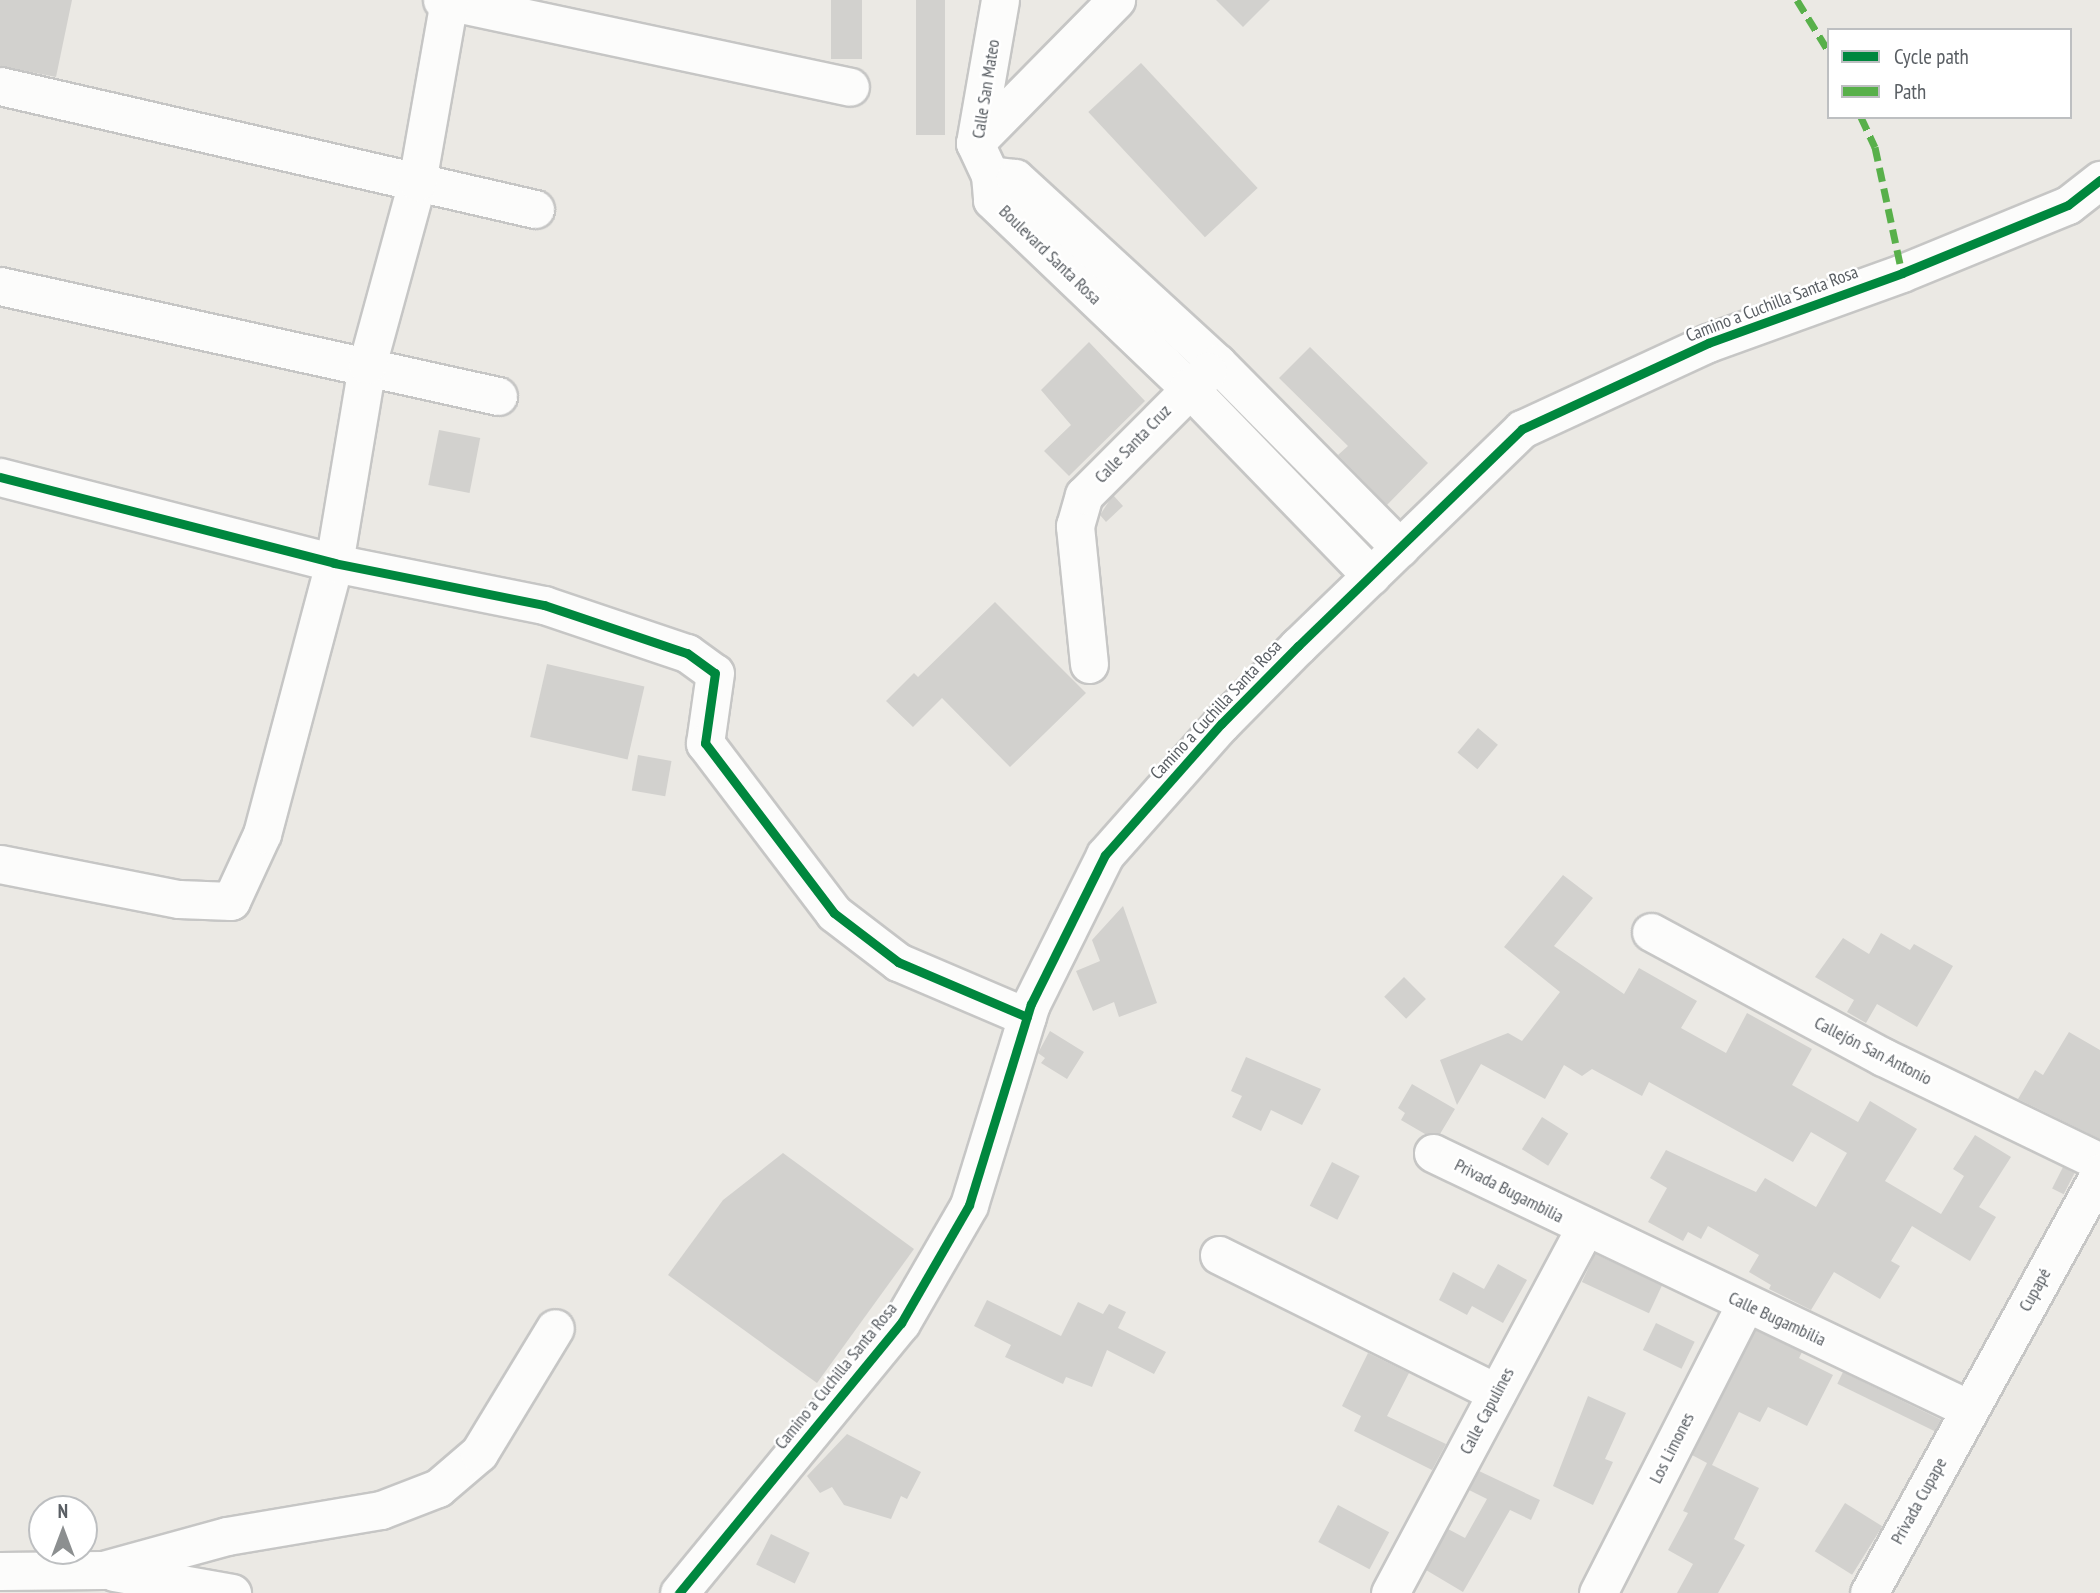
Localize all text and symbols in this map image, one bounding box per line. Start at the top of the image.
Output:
legend [1827,28,2072,119]
street label: Calle San Mateo [968,38,1004,140]
text: Cycle path [1894,43,1969,70]
text: Path [1894,78,1926,105]
street label: Boulevard Santa Rosa [994,201,1106,309]
street label: Camino a Cuchilla Santa Rosa [1683,261,1861,347]
street label: Calle Santa Cruz [1090,400,1176,488]
street label: Camino a Cuchilla Santa Rosa [1146,636,1286,784]
street label: Callejón San Antonio [1810,1012,1936,1090]
street label: Privada Bugambilia [1451,1154,1567,1228]
street label: Cupapé [2014,1265,2056,1315]
street label: Calle Bugambilia [1725,1287,1829,1351]
street label: Camino a Cuchilla Santa Rosa [770,1298,902,1454]
street label: Calle Capulines [1455,1364,1519,1458]
street label: Los Limones [1645,1409,1699,1487]
street label: Privada Cupape [1886,1454,1952,1548]
north arrow [28,1495,98,1565]
text: N [58,1499,68,1523]

